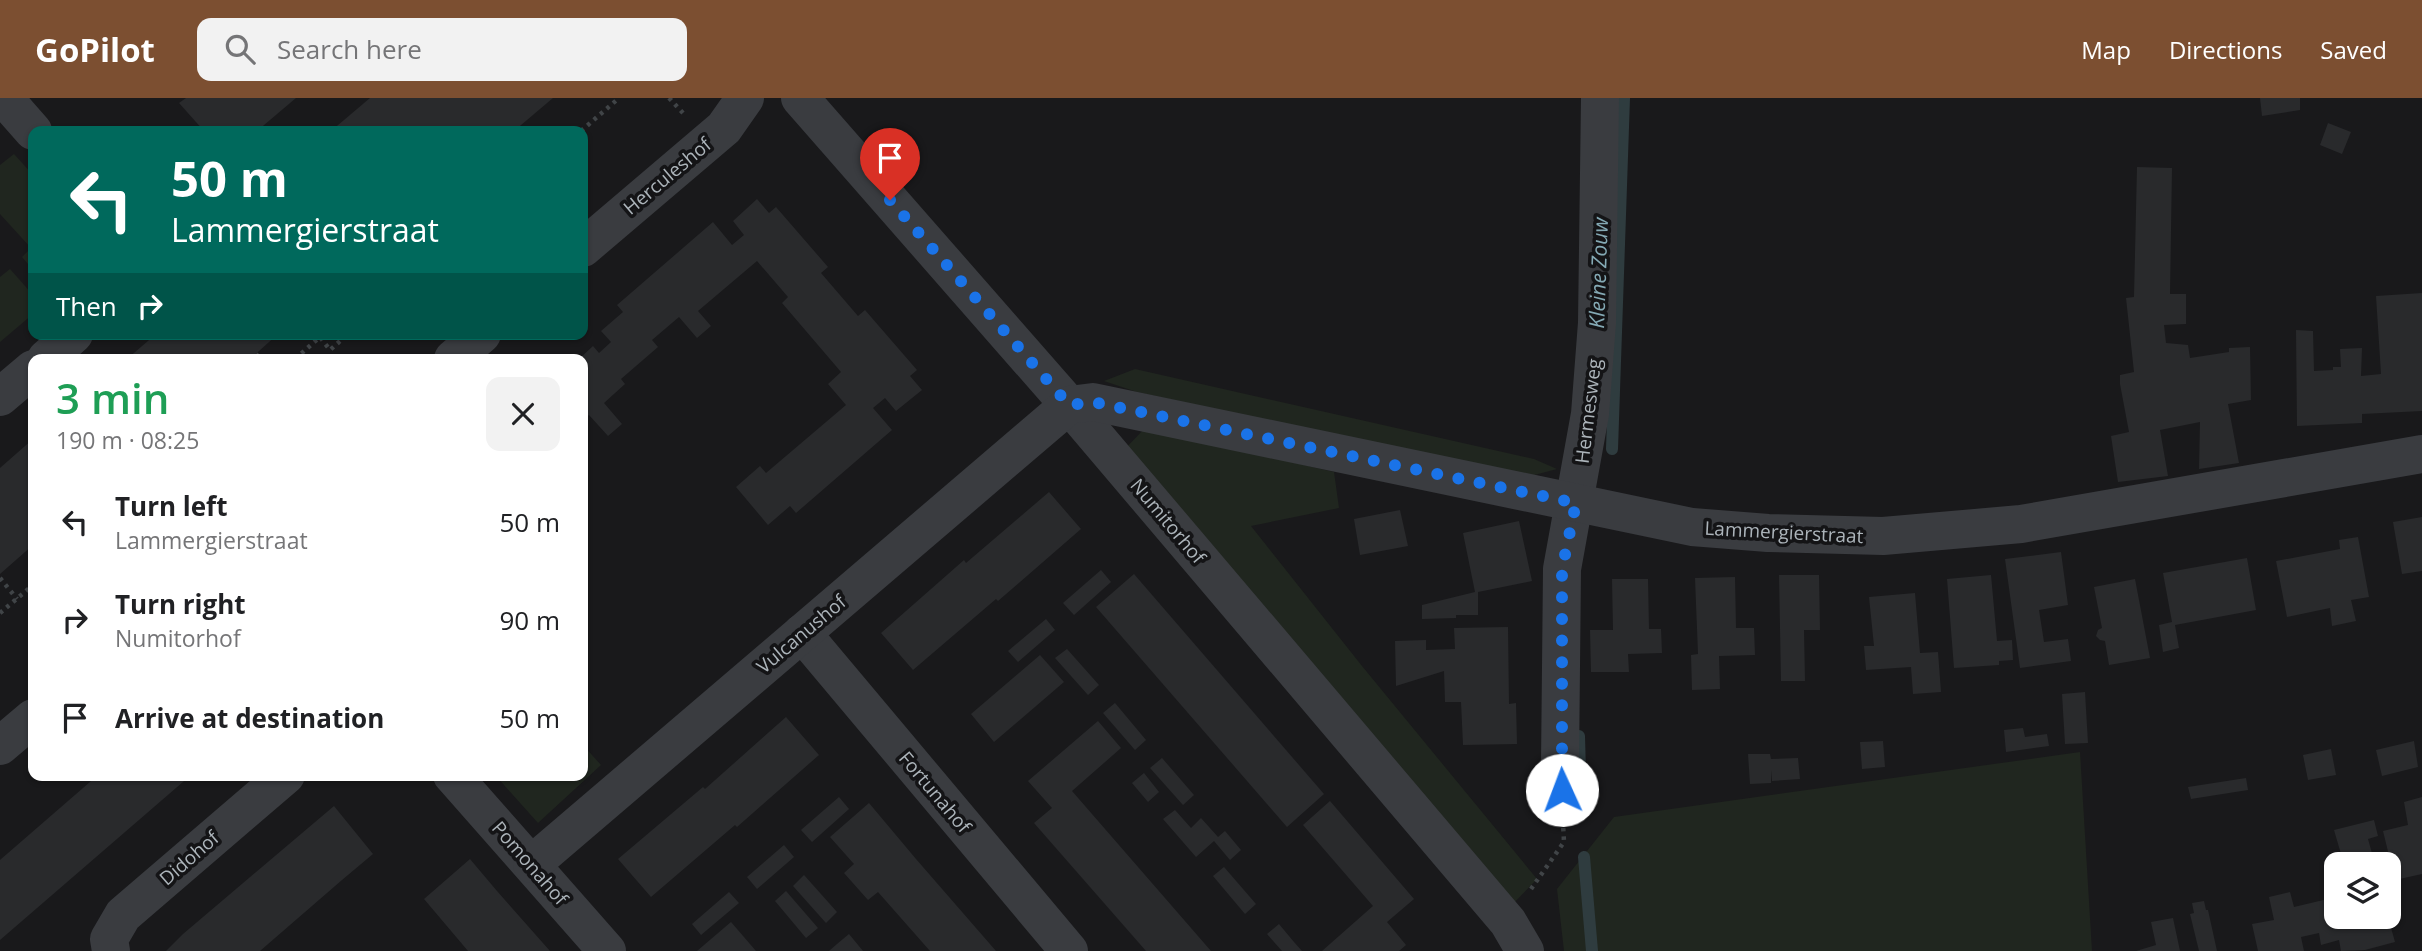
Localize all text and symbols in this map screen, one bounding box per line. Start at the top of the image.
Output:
search box [197,18,687,81]
text: GoPilot [35,27,155,72]
icon: search [221,30,259,68]
text: Search here [277,31,422,67]
text: Map [2081,33,2131,66]
text: Directions [2169,33,2282,66]
text: Saved [2320,33,2387,66]
pin [860,128,920,200]
street label: Herculeshof [618,131,718,220]
icon: arrive [871,139,909,177]
text: 50 m [171,145,288,211]
icon: left [56,154,147,245]
text: Lammergierstraat [171,208,439,251]
water label: Kleine Zouw [1582,216,1614,329]
icon: right [131,287,169,325]
text: Then [56,288,117,324]
street label: Hermesweg [1569,357,1607,465]
text: 3 min [56,369,169,426]
button: close [486,377,560,451]
text: 190 m · 08:25 [56,424,199,456]
street label: Numitorhof [1125,473,1212,570]
text: Turn left [115,488,227,524]
icon: left [56,503,94,541]
text: 50 m [499,504,560,540]
street label: Lammergierstraat [1704,515,1864,549]
text: Lammergierstraat [115,524,308,556]
text: Turn right [115,586,246,622]
street label: Vulcanushof [751,588,852,679]
icon: right [56,601,94,639]
text: 90 m [499,602,560,638]
text: Numitorhof [115,622,241,654]
icon: arrive [56,699,94,737]
text: Arrive at destination [115,700,384,736]
text: 50 m [499,700,560,736]
street label: Fortunahof [893,746,978,840]
position arrow [1525,753,1599,827]
street label: Pomonahof [486,815,575,912]
street label: Didohof [154,824,226,891]
map controls [2324,852,2401,929]
button: layers [2324,852,2401,929]

